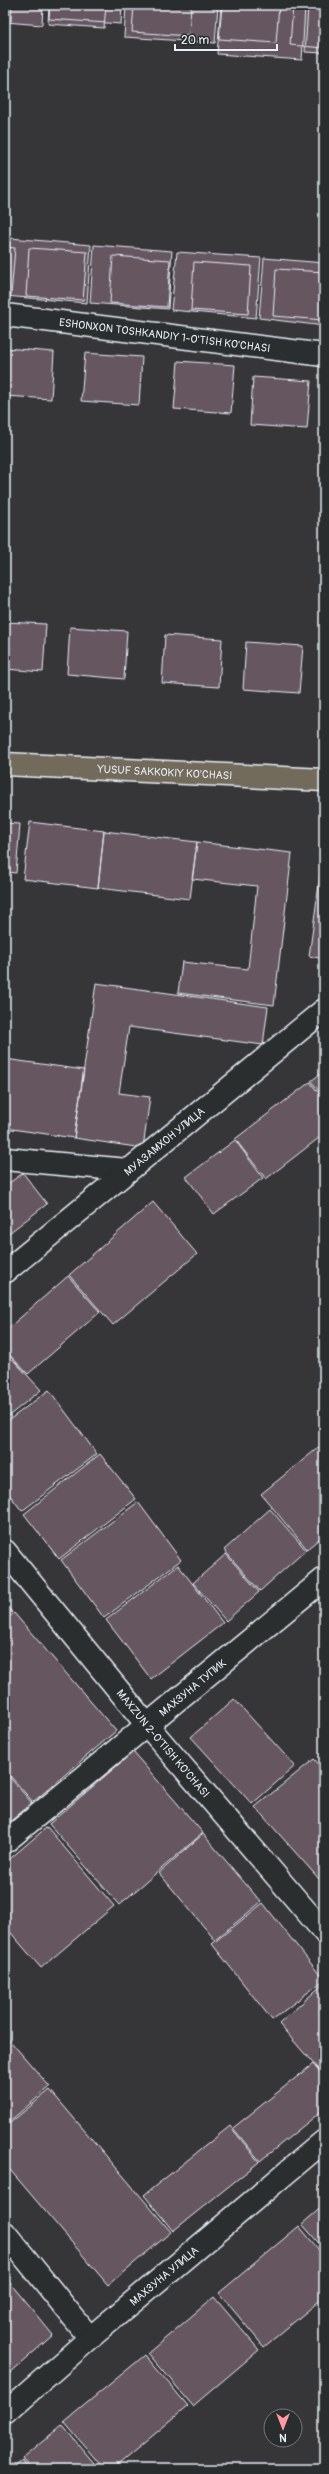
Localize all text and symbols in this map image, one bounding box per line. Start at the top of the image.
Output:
scale bar [175,26,277,52]
text: 20 m [181,33,210,48]
street label: ESHONXON TOSHKANDIY 1-O'TISH KO'CHASI [58,316,271,355]
street label: YUSUF SAKKOKIY KO'CHASI [96,763,233,782]
street label: МУАЗАМХОН УЛИЦА [122,1105,207,1179]
street label: МАХЗУНА ТУПИК [157,1656,229,1719]
street label: MAXZUN 2-O'TISH KO'CHASI [114,1687,212,1800]
street label: МАХЗУНА УЛИЦА [127,2244,201,2309]
north arrow [263,2408,303,2448]
text: N [279,2431,287,2444]

